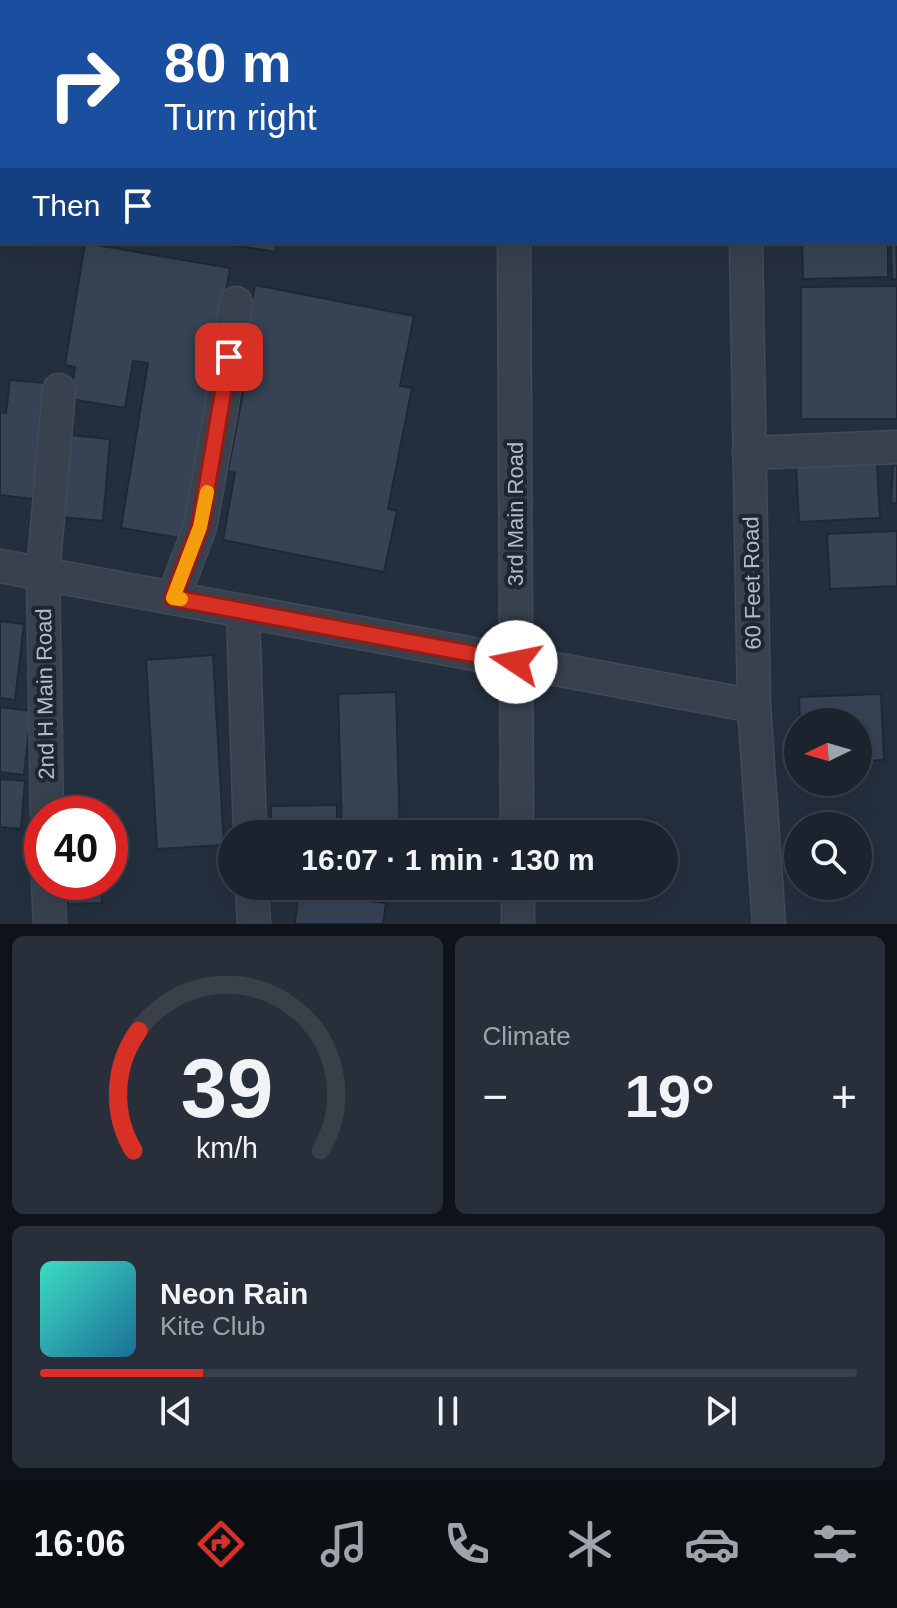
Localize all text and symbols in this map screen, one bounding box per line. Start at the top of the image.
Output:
text: 80 m [164,31,292,94]
icon: right [32,32,136,136]
text: Turn right [164,97,317,138]
icon: arrive [116,184,160,228]
text: Then [32,189,100,222]
pin [195,323,263,391]
icon: arrive [207,335,251,379]
street label: 3rd Main Road [503,442,528,586]
street label: 60 Feet Road [738,516,766,650]
street label: 2nd H Main Road [31,608,59,780]
position arrow [474,620,558,704]
north arrow [784,708,872,796]
map controls [784,708,872,900]
speed limit sign: 40 [24,796,128,900]
button: search [784,812,872,900]
text: 16:07 · 1 min · 130 m [301,843,595,876]
text: Climate [483,1021,571,1051]
text: 39 [181,1042,274,1135]
text: 19° [624,1063,715,1130]
text: − [483,1072,508,1121]
text: + [831,1072,857,1121]
text: km/h [196,1132,258,1164]
text: Neon Rain [160,1277,308,1310]
text: Kite Club [160,1311,266,1341]
icon: previous [154,1389,198,1433]
icon: pause [426,1389,470,1433]
icon: next [699,1389,743,1433]
icon: directions [193,1516,249,1572]
icon: music [316,1516,372,1572]
icon: phone [439,1516,495,1572]
icon: climate [562,1516,618,1572]
icon: car [684,1516,740,1572]
icon: filters [807,1516,863,1572]
text: 16:06 [33,1523,126,1564]

